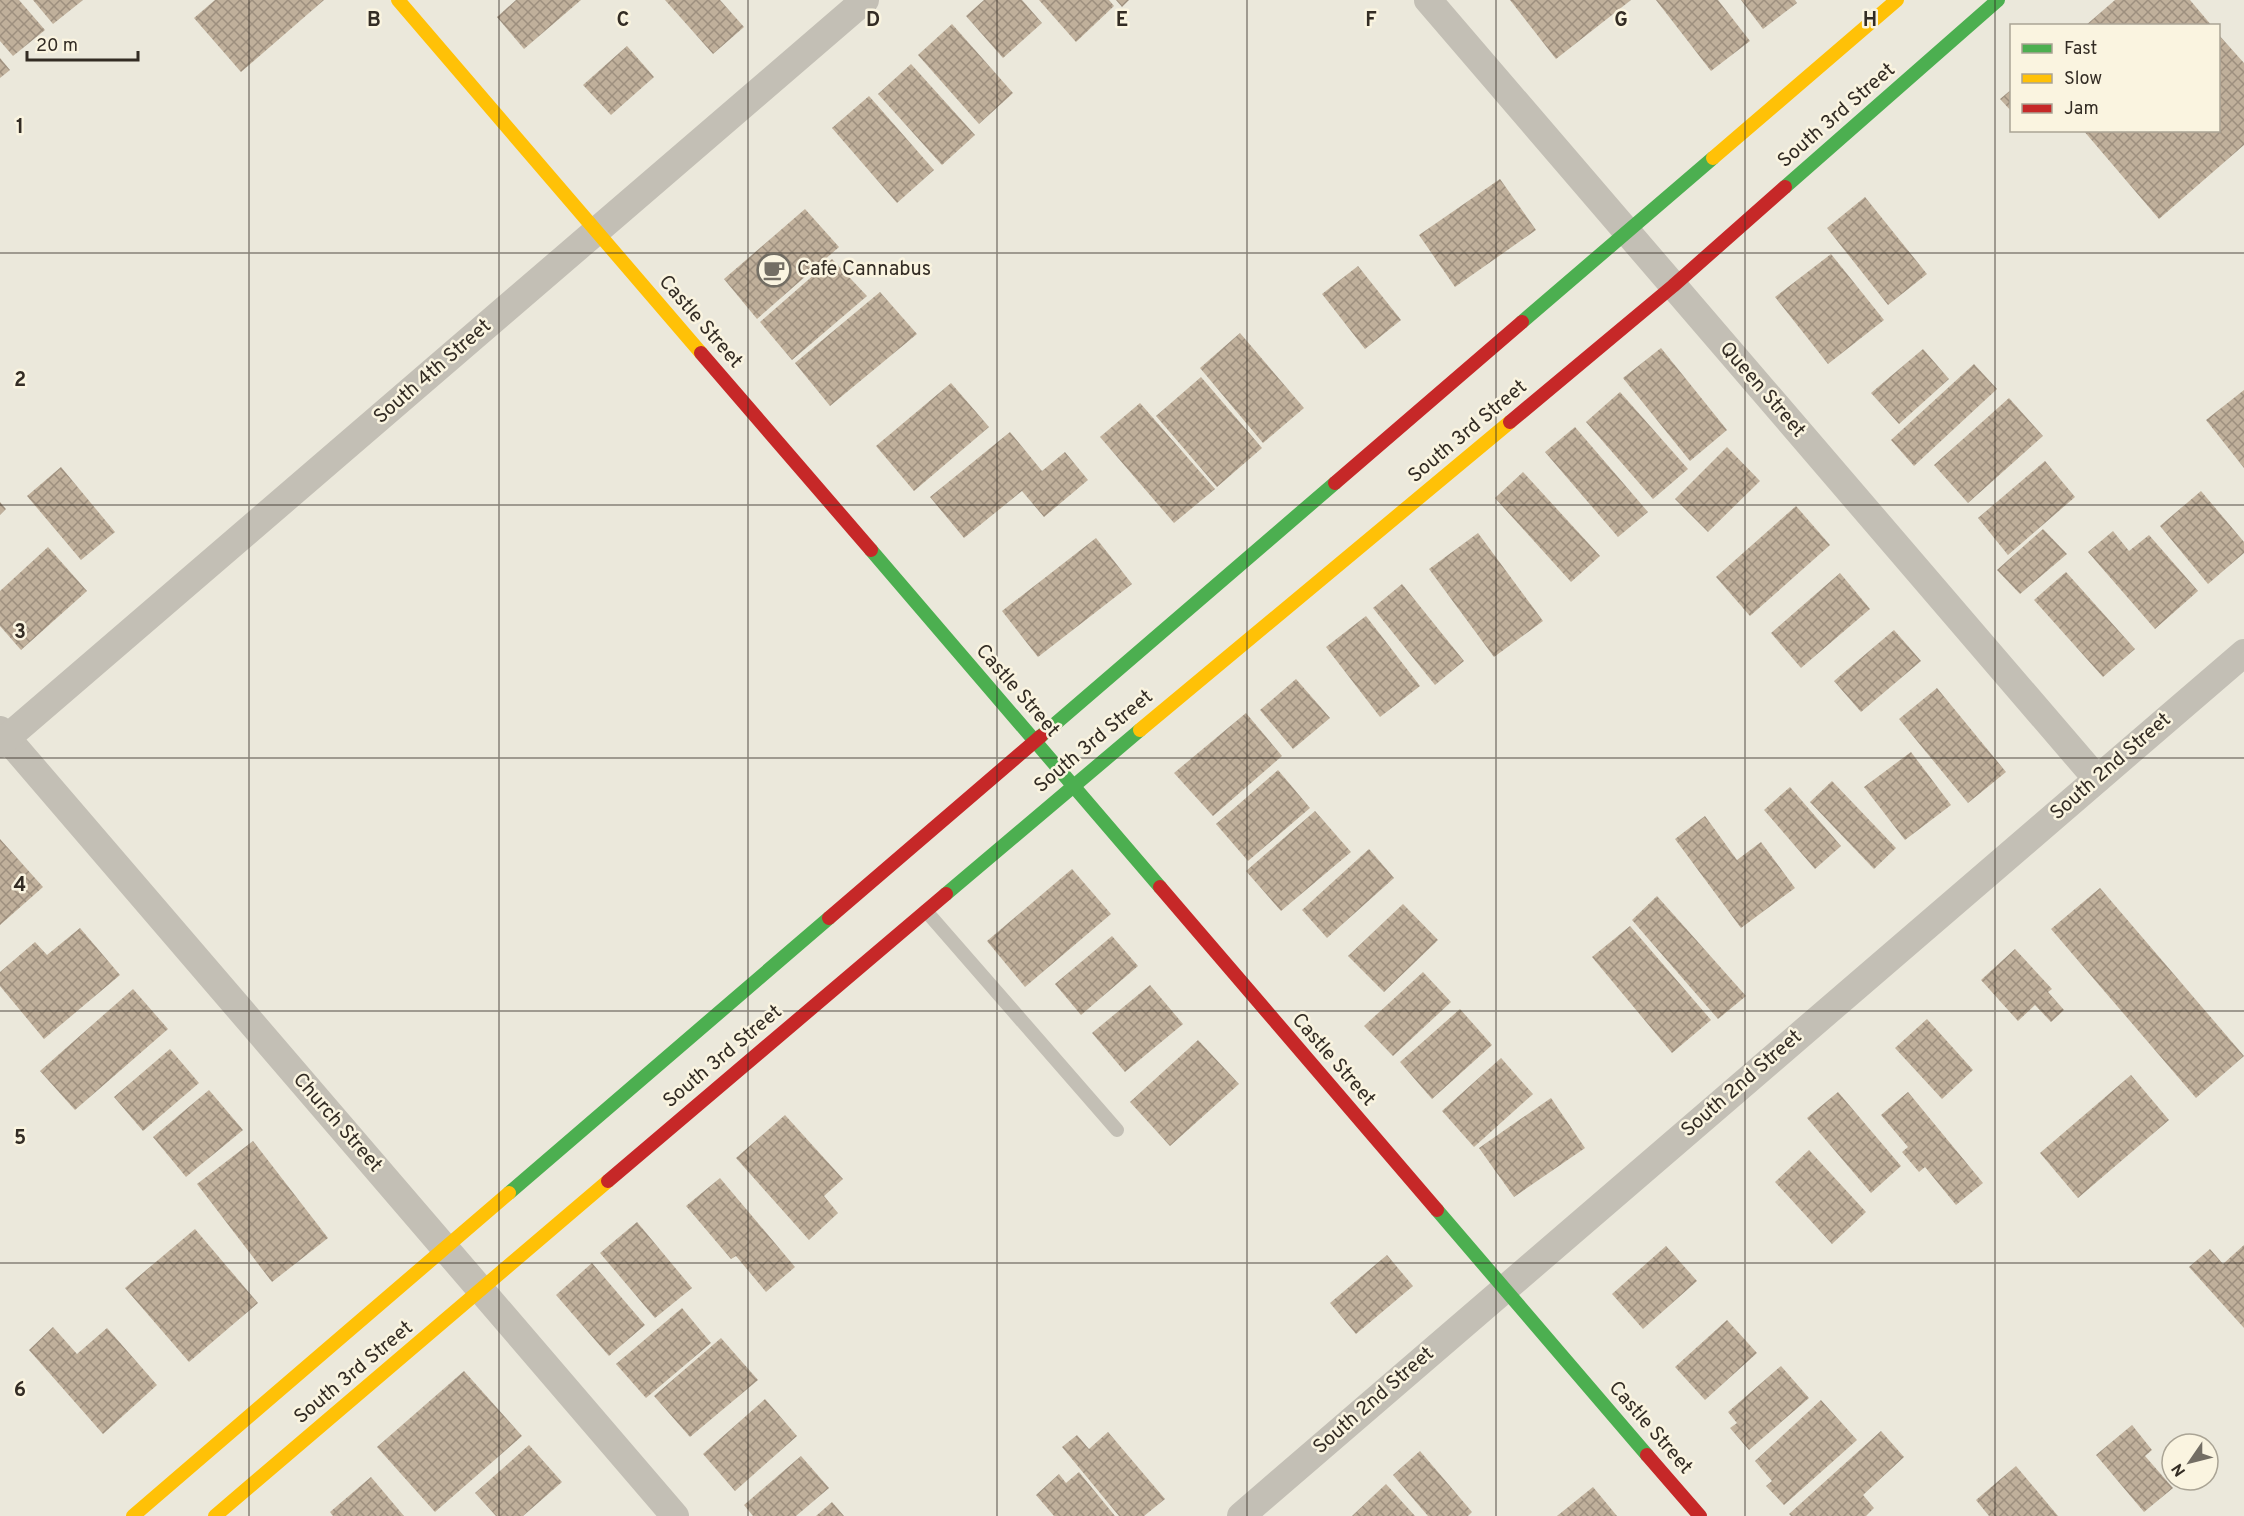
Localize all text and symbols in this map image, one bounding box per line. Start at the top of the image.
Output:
text: B [367,8,381,34]
text: C [617,8,629,34]
text: D [866,8,880,34]
text: E [1116,8,1128,34]
text: F [1365,8,1377,34]
text: G [1614,8,1628,34]
text: H [1863,8,1877,34]
scale bar [27,24,138,62]
legend [2010,24,2220,132]
text: 20 m [36,35,78,58]
text: Fast [2064,38,2097,61]
street label: South 3rd Street [1773,58,1901,174]
text: Slow [2064,68,2102,91]
text: Jam [2064,98,2099,121]
text: 1 [16,115,24,141]
cafe icon: Cafe Cannabus [756,252,792,288]
place label: Cafe Cannabus [797,257,931,283]
street label: Castle Street [652,270,748,374]
street label: South 4th Street [369,314,497,430]
street label: Queen Street [1713,337,1811,443]
text: 2 [14,368,26,394]
street label: South 3rd Street [1403,375,1533,489]
text: 3 [14,620,26,646]
street label: Castle Street [969,639,1065,743]
street label: South 3rd Street [1029,685,1159,799]
street label: South 2nd Street [2045,707,2177,827]
text: 4 [14,873,26,899]
street label: South 3rd Street [658,1000,788,1114]
street label: Castle Street [1285,1008,1381,1112]
street label: South 2nd Street [1676,1024,1808,1144]
street label: Church Street [287,1068,387,1178]
text: 5 [14,1126,26,1152]
street label: South 3rd Street [289,1316,419,1430]
street label: South 2nd Street [1308,1341,1440,1461]
street label: Castle Street [1602,1376,1698,1480]
text: 6 [14,1378,26,1404]
north arrow [2160,1432,2220,1492]
text: N [2168,1459,2191,1480]

